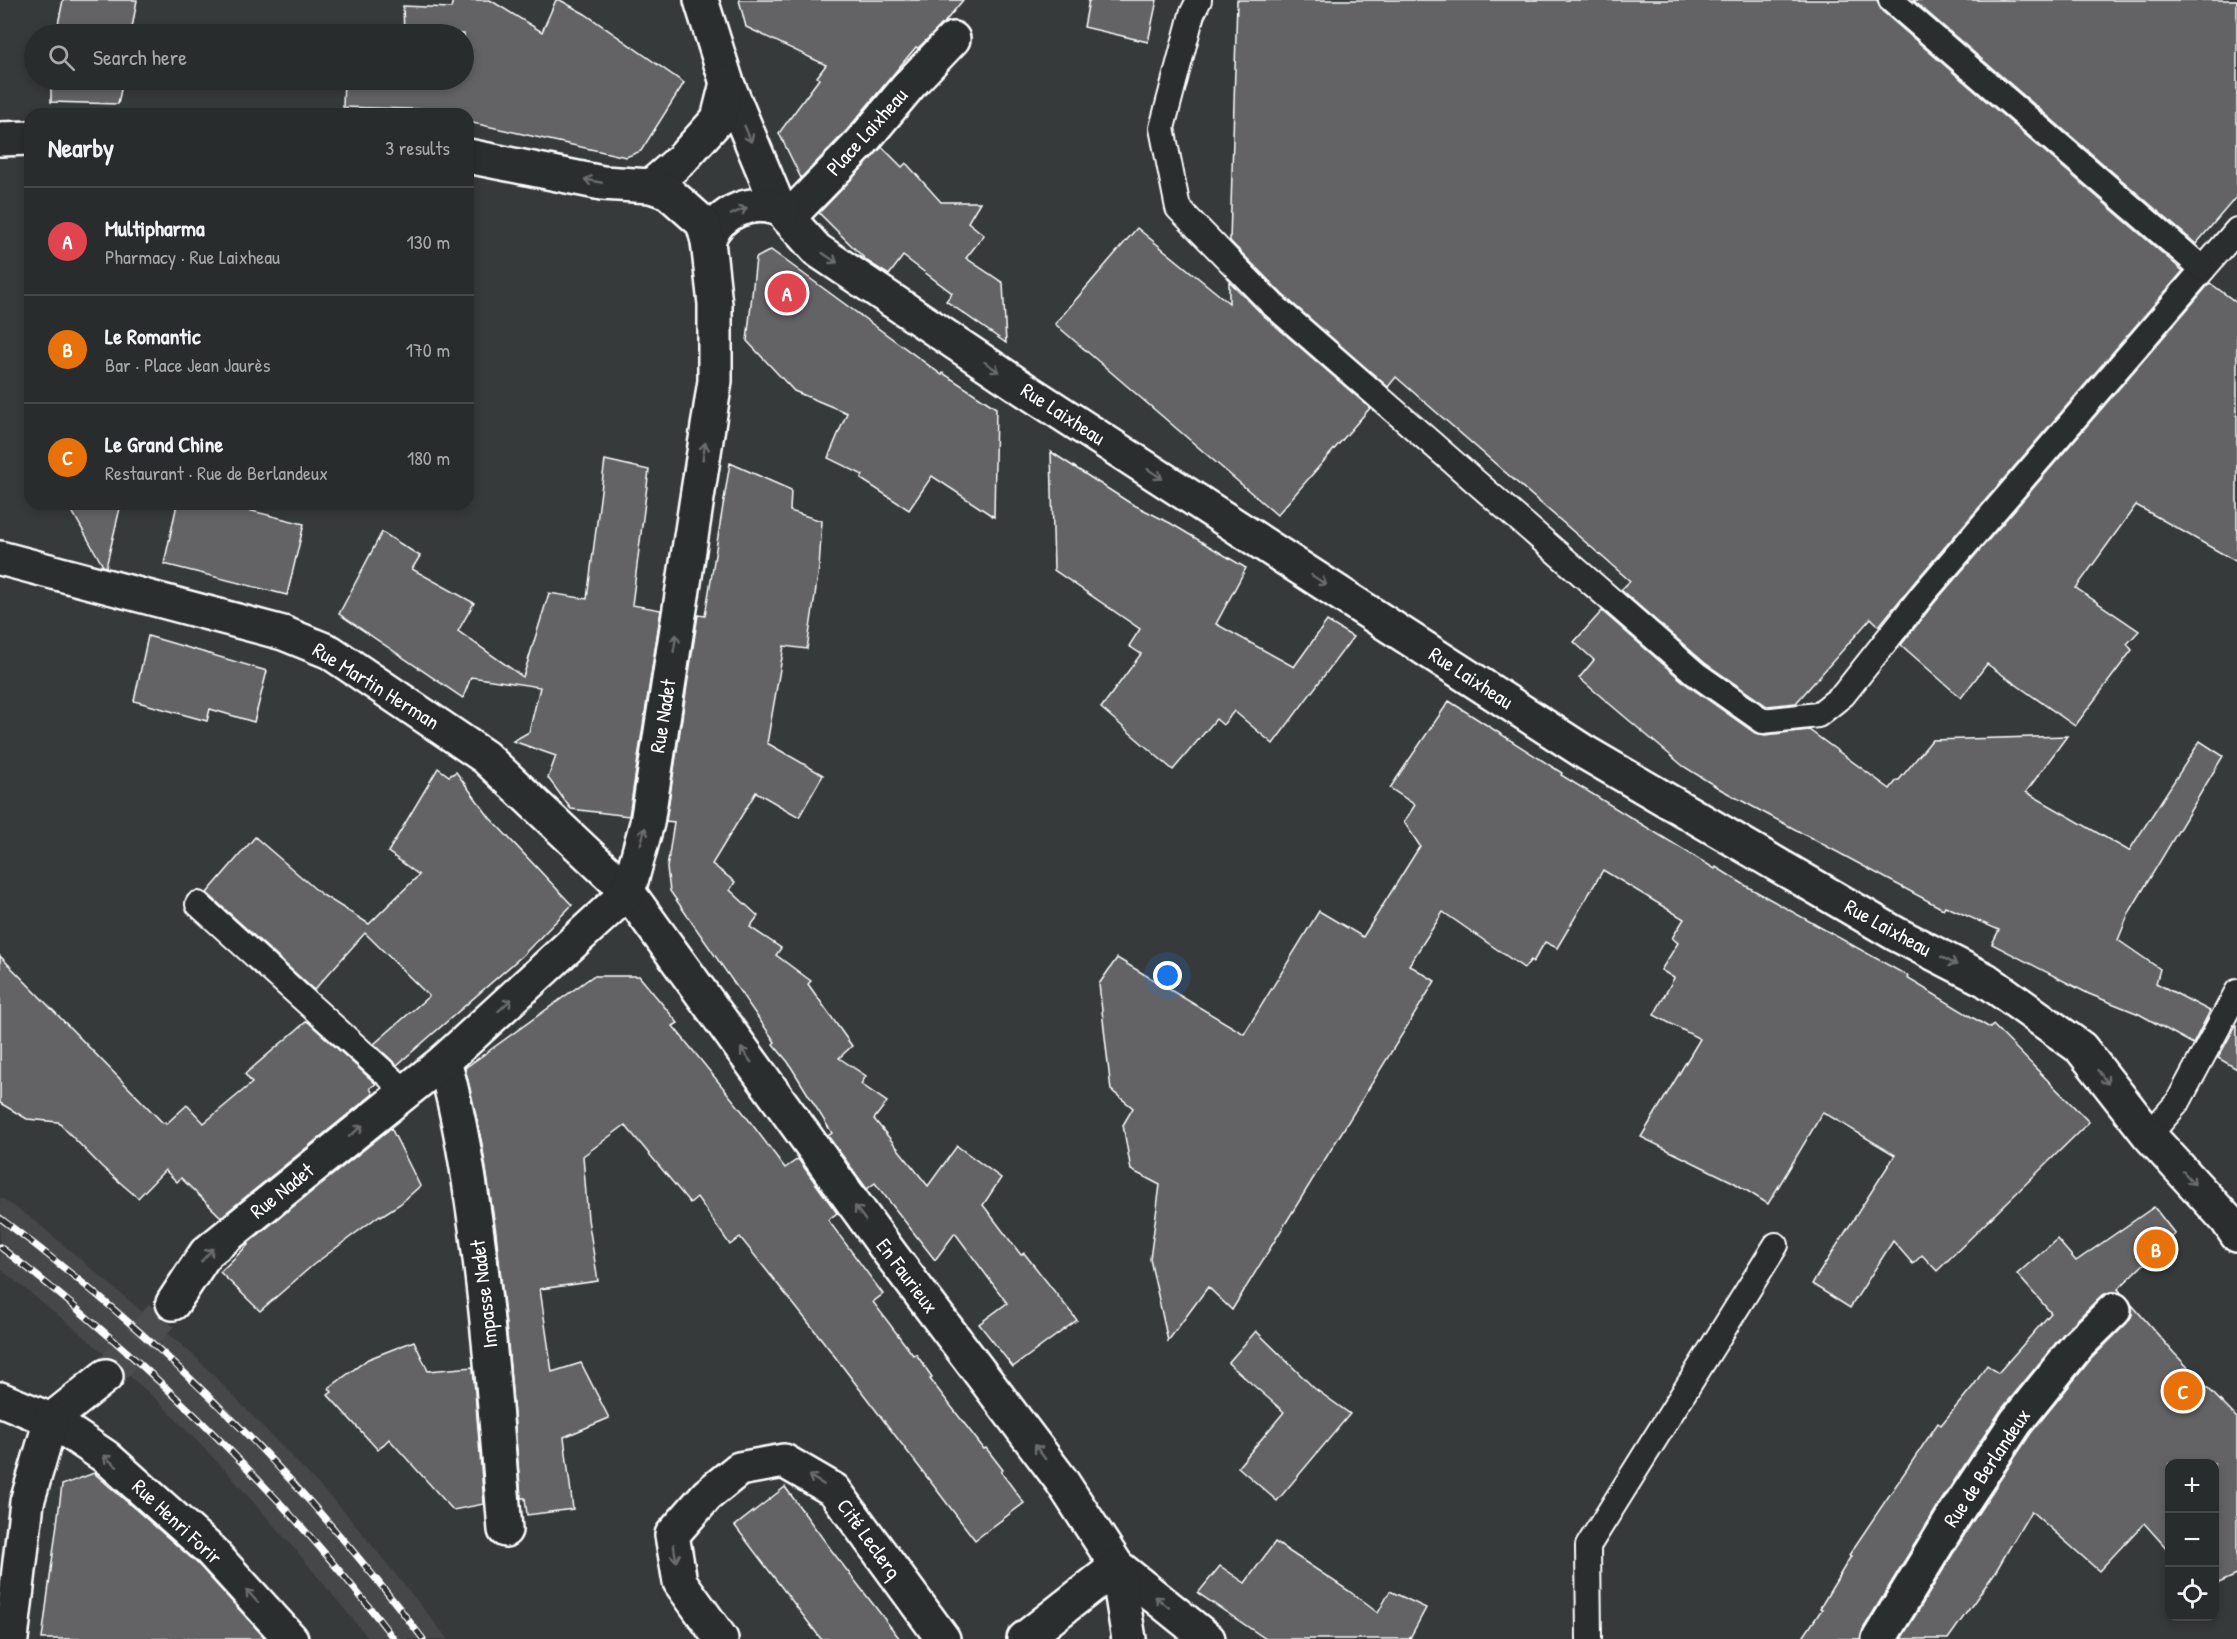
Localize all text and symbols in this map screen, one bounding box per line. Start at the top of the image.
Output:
search box [24,24,474,90]
icon: search [45,41,78,74]
text: Search here [93,42,187,72]
street label: Place Laixheau [819,81,914,182]
one-way arrow [743,125,754,143]
text: Nearby [48,130,114,165]
text: 3 results [385,134,450,161]
one-way arrow [584,175,604,186]
one-way arrow [730,205,748,216]
text: Multipharma [105,213,205,243]
text: A [63,228,72,255]
text: 130 m [407,228,450,255]
text: Pharmacy · Rue Laixheau [105,243,280,270]
one-way arrow [821,253,838,265]
pin: A [768,270,806,316]
text: Le Romantic [105,321,200,351]
text: B [62,336,73,363]
text: 170 m [406,336,450,363]
text: Bar · Place Jean Jaurès [105,351,270,378]
one-way arrow [983,361,1000,373]
street label: Rue Laixheau [1015,376,1112,452]
text: Le Grand Chine [105,429,223,459]
one-way arrow [699,441,710,461]
text: C [62,444,73,471]
text: 180 m [407,444,450,471]
text: Restaurant · Rue de Berlandeux [105,459,328,486]
one-way arrow [1146,468,1163,480]
one-way arrow [1310,574,1327,586]
one-way arrow [669,634,680,654]
street label: Rue Martin Herman [307,635,445,736]
street label: Rue Laixheau [1423,640,1520,716]
street label: Rue Nadet [642,676,683,755]
one-way arrow [638,827,650,846]
street label: Rue Laixheau [1840,892,1937,964]
one-way arrow [1939,955,1957,967]
your location [1153,961,1182,990]
one-way arrow [497,998,512,1012]
one-way arrow [740,1047,752,1063]
one-way arrow [2096,1068,2109,1084]
one-way arrow [348,1124,364,1137]
street label: Rue Nadet [244,1155,320,1225]
one-way arrow [2182,1171,2196,1186]
one-way arrow [854,1205,866,1221]
pin: B [2136,1226,2176,1272]
street label: En Faurieux [870,1232,945,1319]
street label: Impasse Nadet [462,1237,505,1350]
one-way arrow [199,1248,213,1264]
pin: C [2164,1368,2202,1414]
street label: Rue de Berlandeux [1936,1403,2037,1533]
one-way arrow [1034,1445,1047,1461]
one-way arrow [103,1455,119,1468]
map controls [2165,1459,2219,1621]
button: + [2165,1459,2219,1513]
street label: Rue Henri Forir [126,1472,229,1571]
one-way arrow [808,1473,825,1485]
street label: Cité Leclerq [830,1493,909,1585]
button: − [2165,1513,2219,1567]
one-way arrow [670,1543,681,1562]
button: locate [2165,1567,2219,1621]
one-way arrow [245,1588,259,1603]
one-way arrow [1154,1596,1170,1609]

